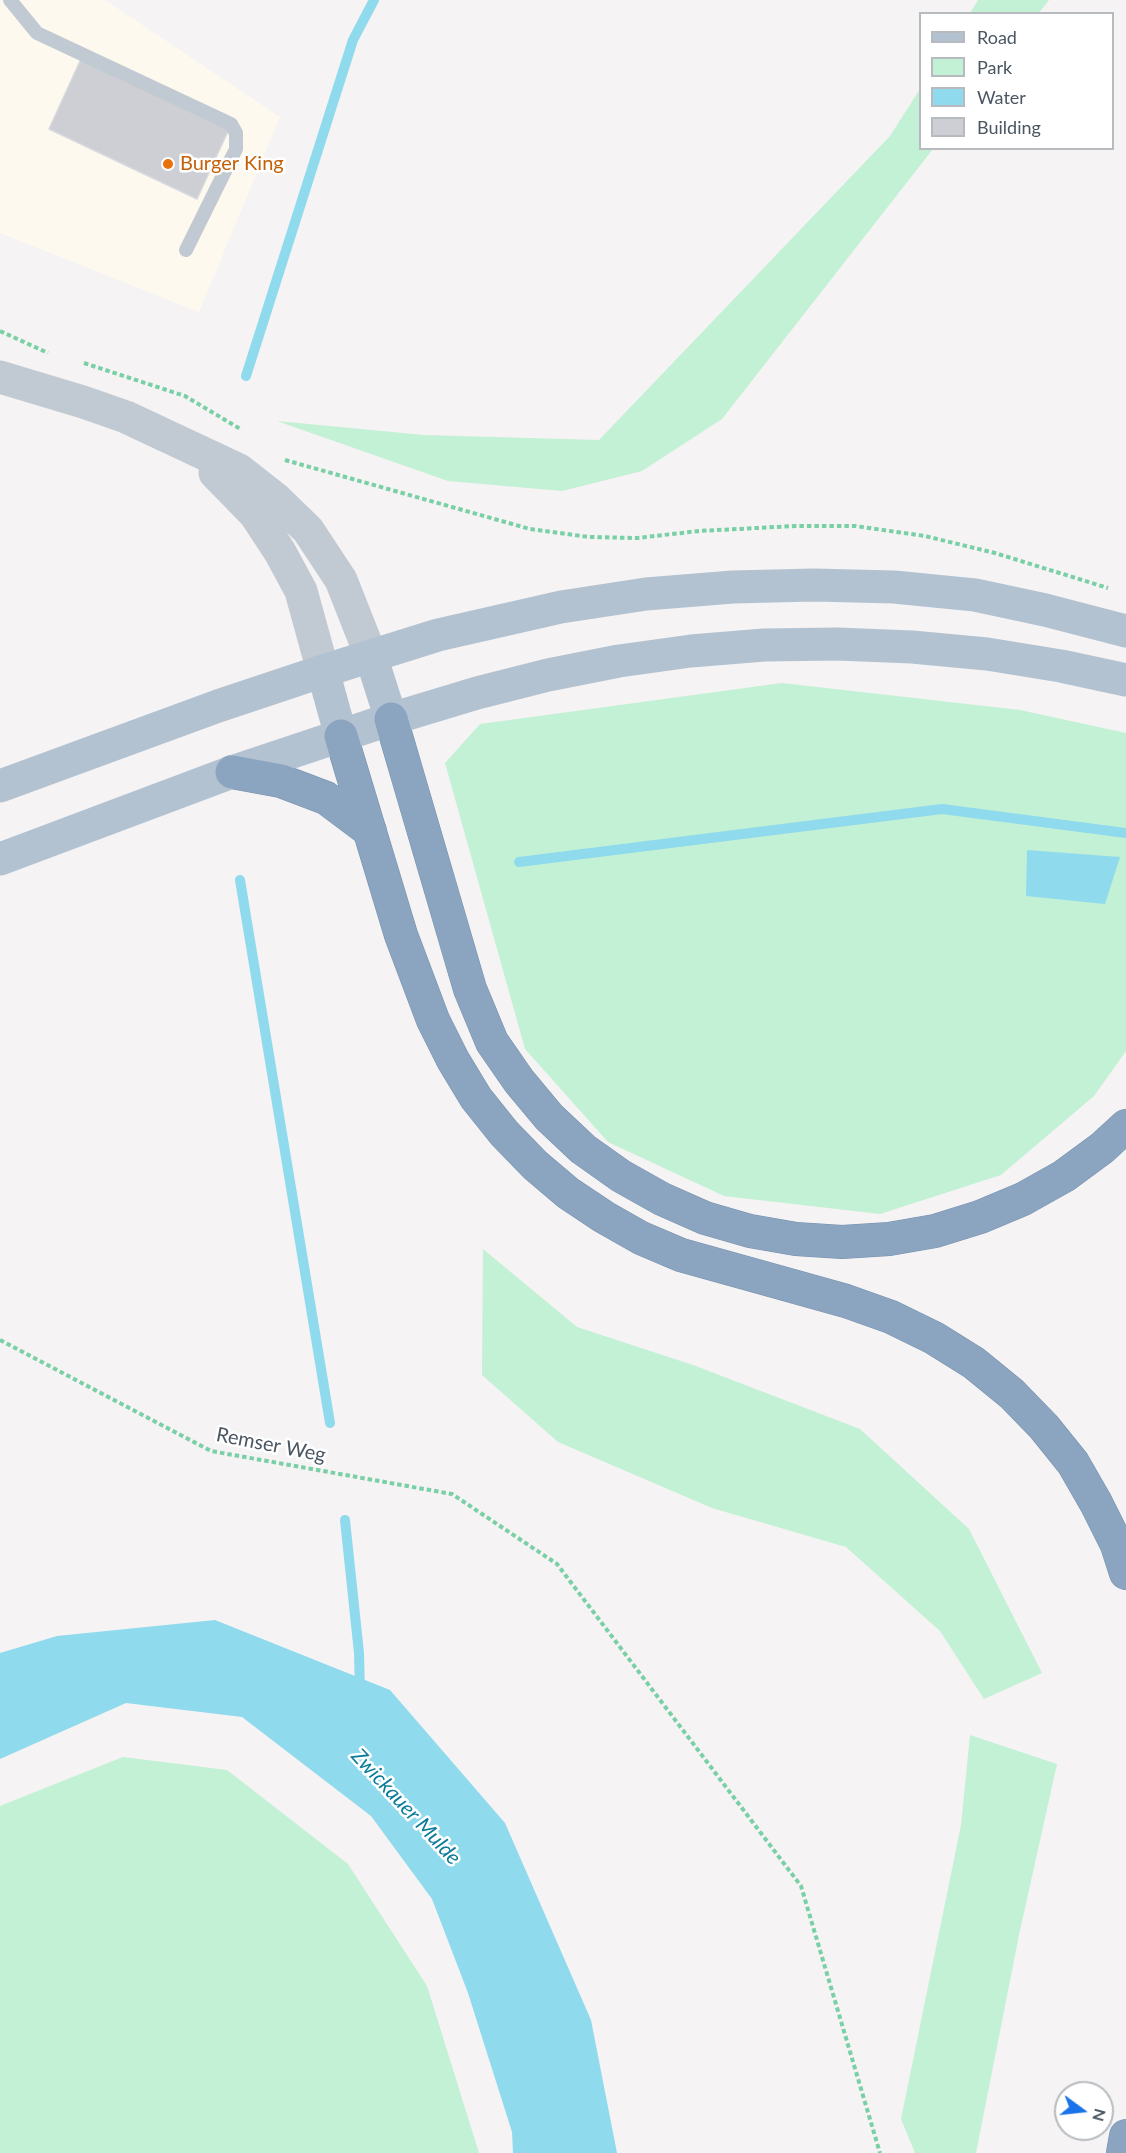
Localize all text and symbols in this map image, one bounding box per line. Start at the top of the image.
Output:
legend [919,12,1114,150]
text: Road [977,26,1017,48]
text: Park [977,56,1012,78]
text: Water [977,86,1026,108]
text: Building [977,116,1041,138]
place label: Burger King [180,152,284,176]
marker: Burger King [161,157,175,171]
street label: Remser Weg [214,1423,328,1467]
water label: Zwickauer Mulde [346,1744,466,1870]
north arrow [1054,2081,1114,2141]
text: N [1089,2107,1111,2124]

